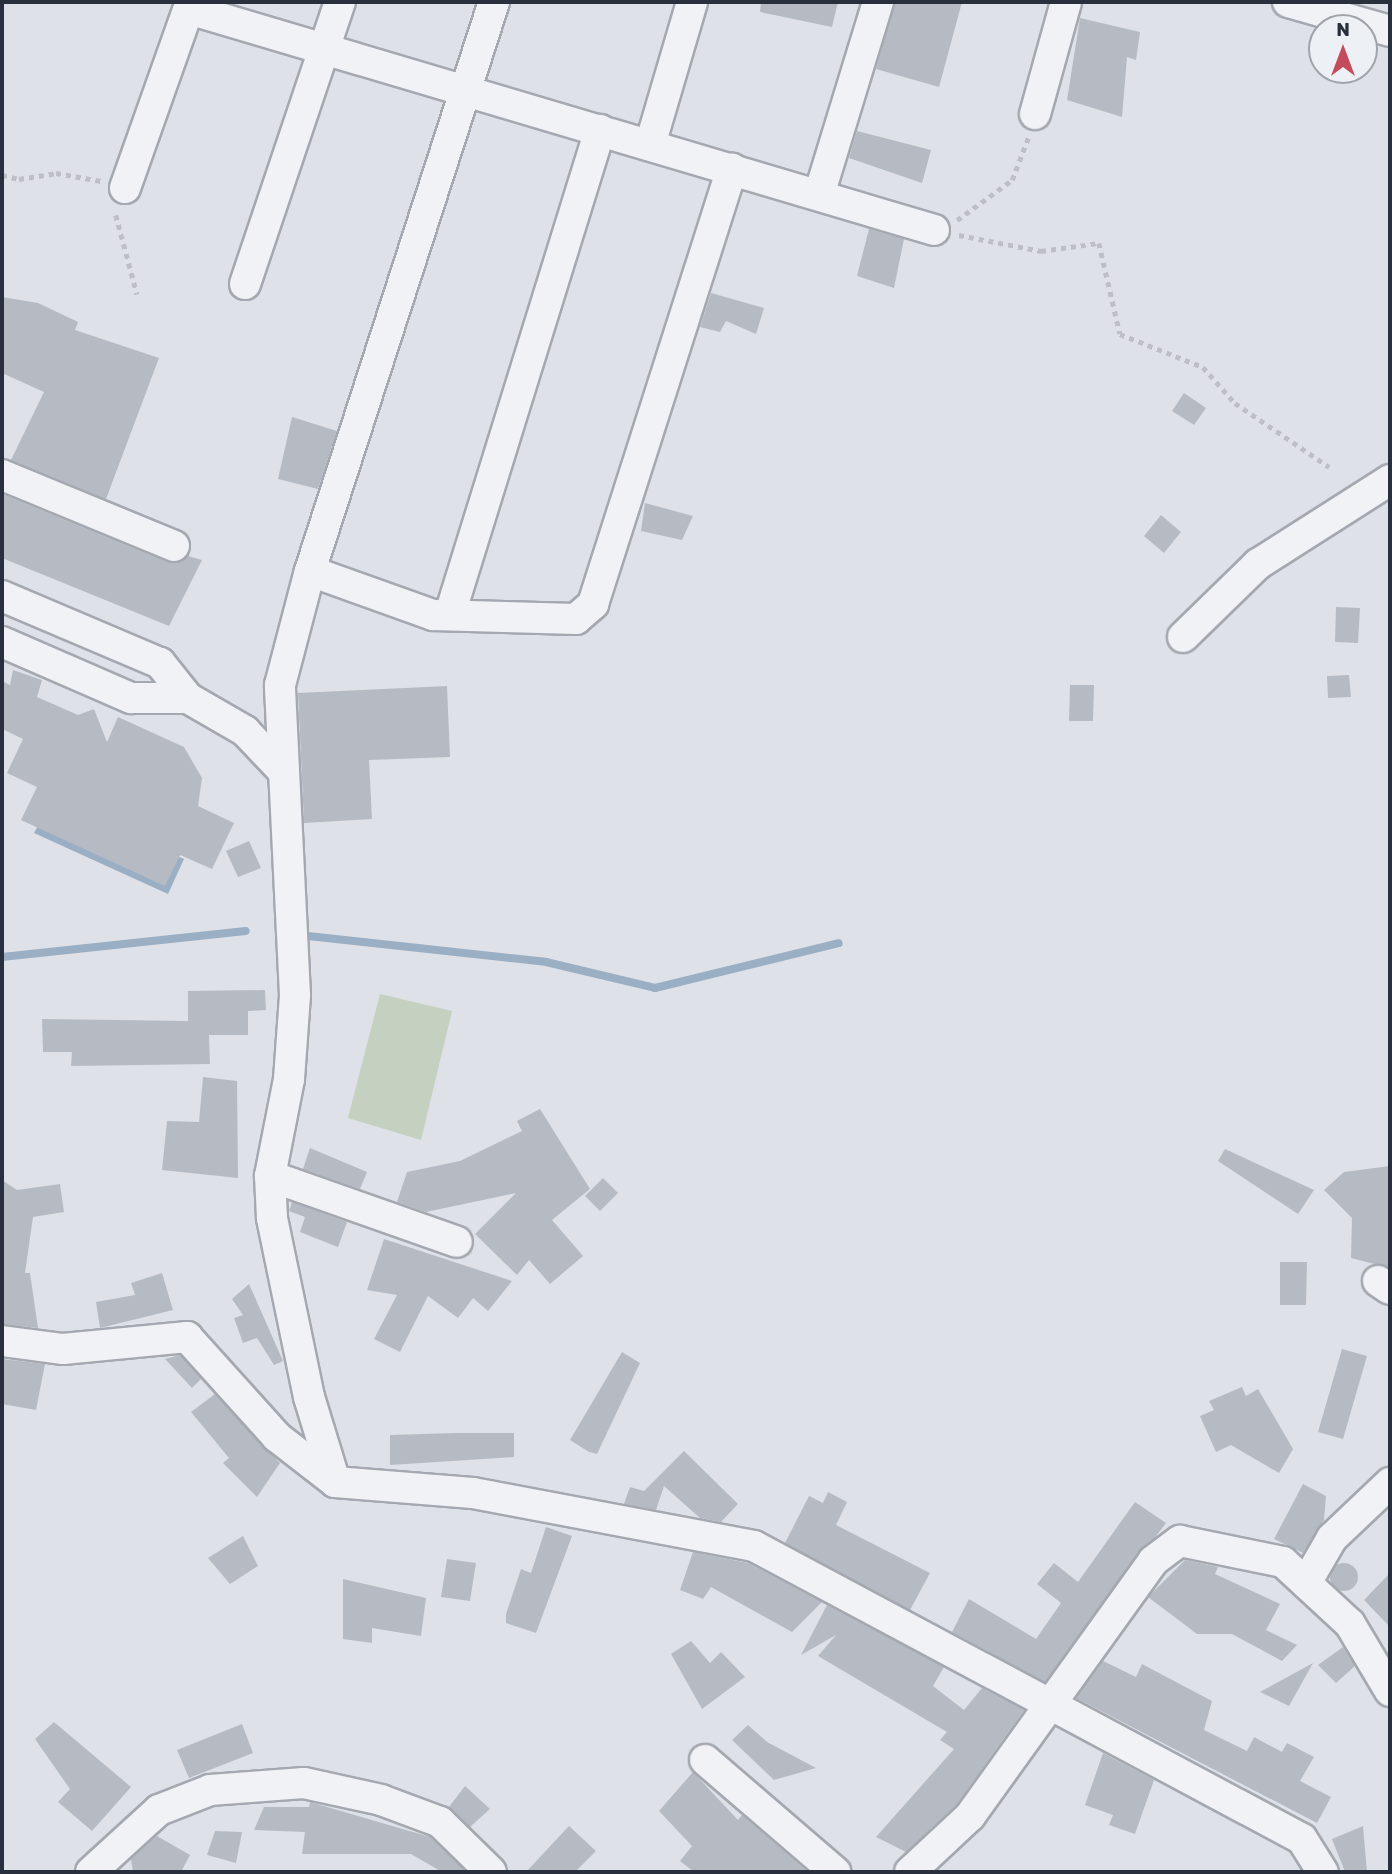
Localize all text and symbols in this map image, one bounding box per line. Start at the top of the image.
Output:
north arrow [1308,14,1378,84]
text: N [1336,18,1350,41]

